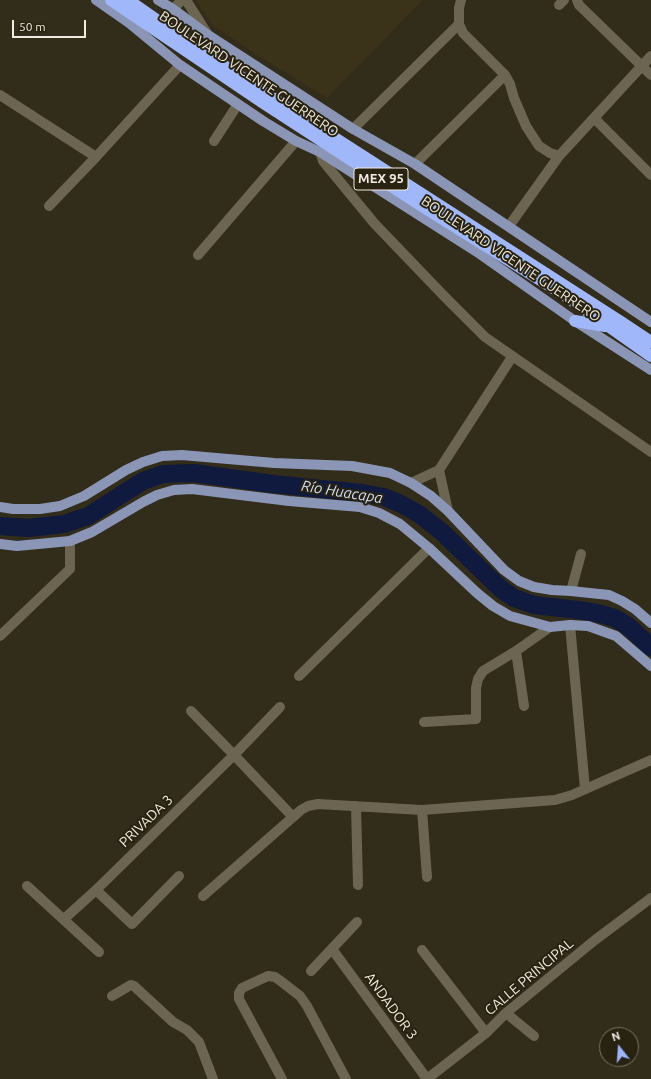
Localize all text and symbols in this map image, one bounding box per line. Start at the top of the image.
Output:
street label: BOULEVARD VICENTE GUERRERO [156,8,342,140]
scale bar [14,12,88,38]
text: 50 m [19,20,46,33]
road number: MEX 95 [354,168,408,190]
street label: BOULEVARD VICENTE GUERRERO [418,193,604,325]
water label: Río Huacapa [300,477,384,507]
street label: PRIVADA 3 [116,791,176,851]
street label: CALLE PRINCIPAL [481,935,577,1019]
street label: ANDADOR 3 [361,969,421,1043]
north arrow [599,1027,639,1067]
text: N [610,1030,621,1043]

